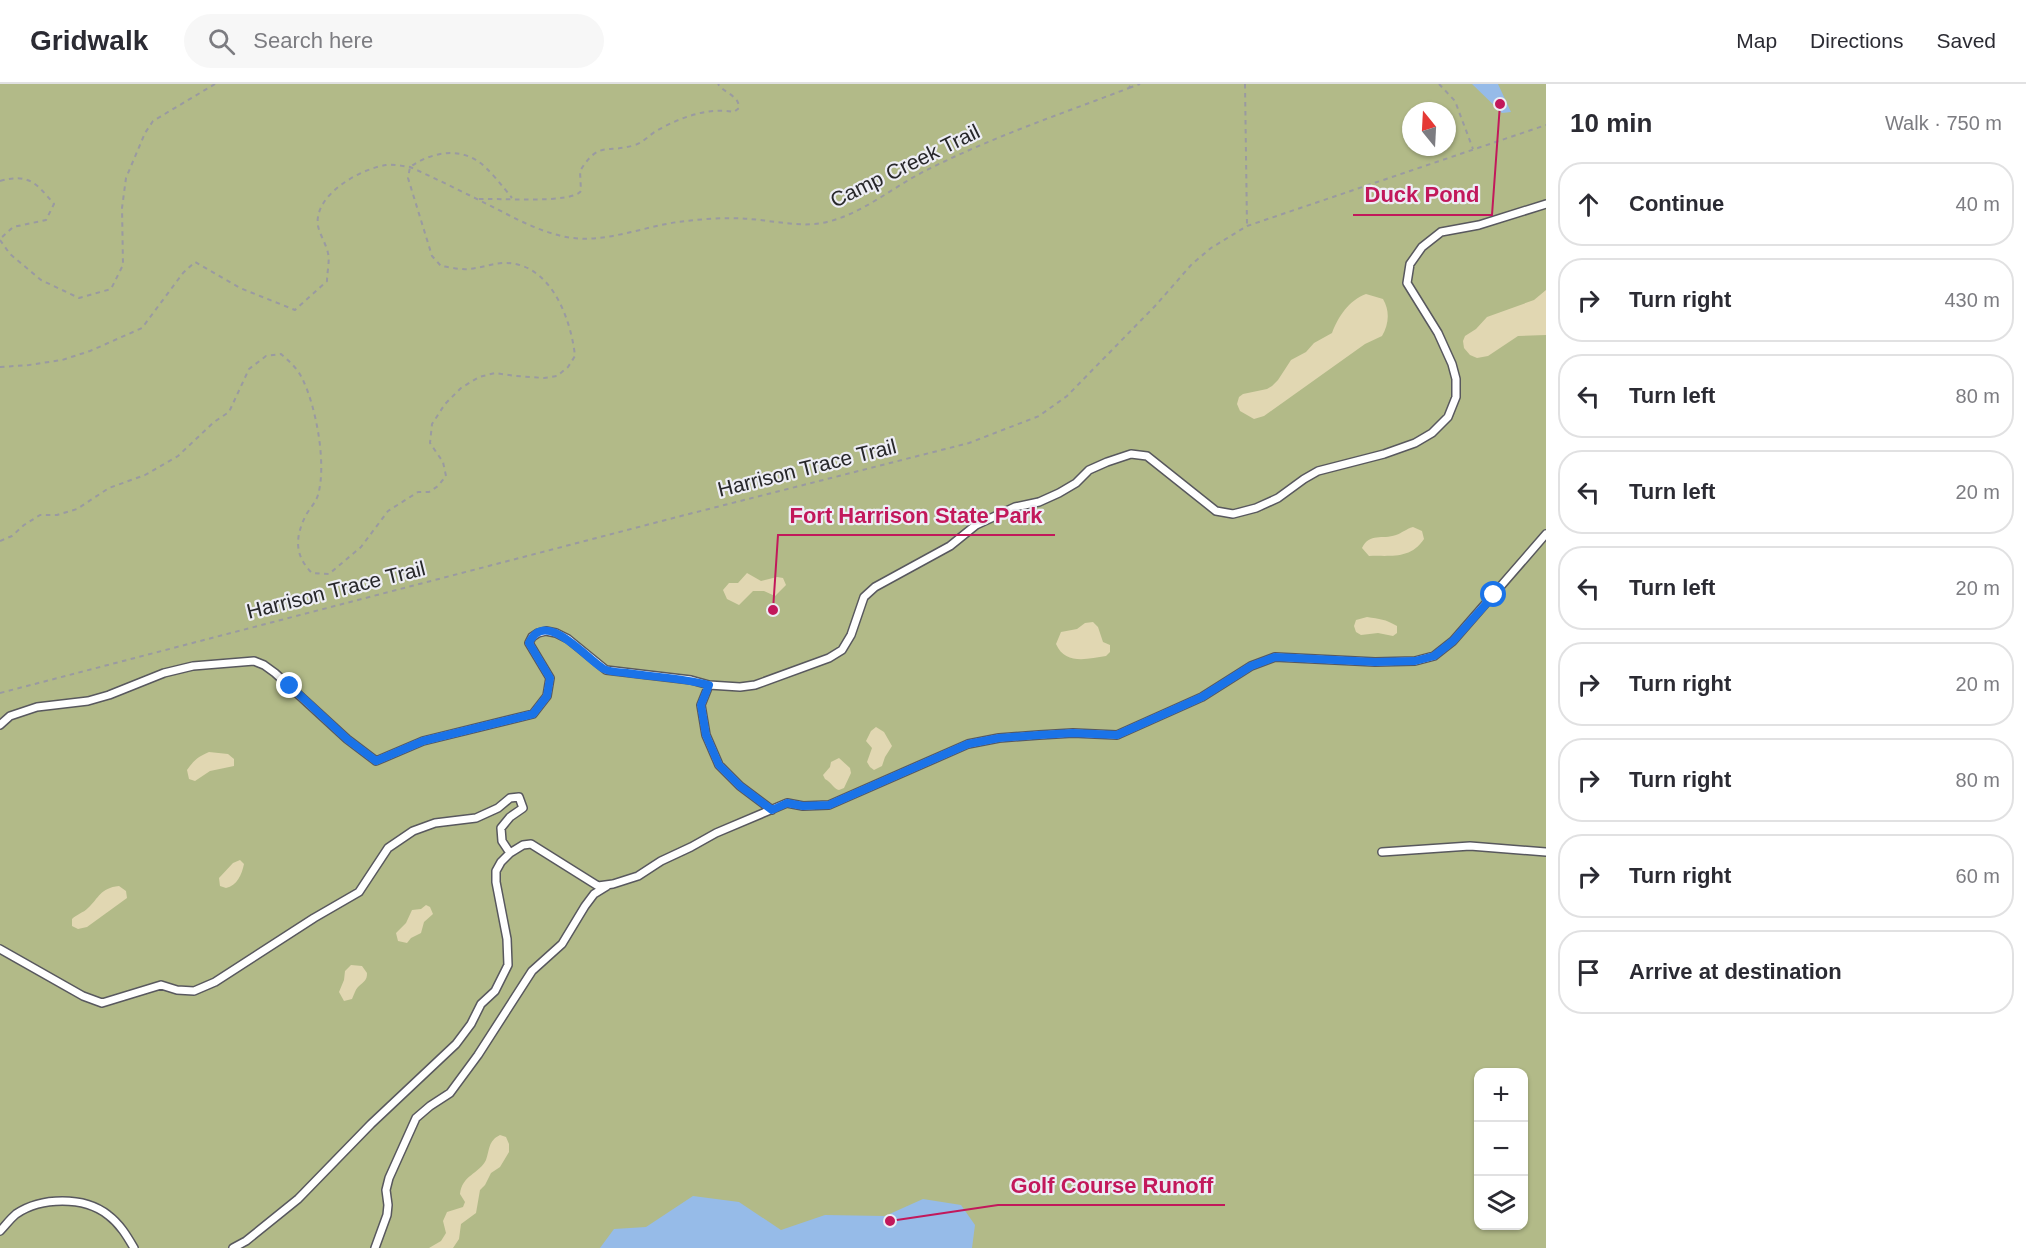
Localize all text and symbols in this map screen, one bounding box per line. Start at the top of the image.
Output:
search box [184,14,604,68]
text: Gridwalk [30,25,148,56]
icon: search [205,25,238,58]
text: Search here [253,28,373,53]
text: Map [1736,29,1777,52]
text: Directions [1810,29,1903,52]
text: Saved [1936,29,1996,52]
north arrow [1402,102,1456,156]
text: 10 min [1570,108,1652,138]
text: Walk · 750 m [1885,112,2002,134]
street label: Camp Creek Trail [826,119,983,212]
callout: Duck Pond [1353,175,1492,215]
text: Duck Pond [1365,182,1479,207]
icon: ahead [1572,188,1605,221]
text: Continue [1629,191,1724,216]
text: 40 m [1956,193,2000,215]
icon: right [1572,284,1605,317]
text: Turn right [1629,287,1731,312]
text: 430 m [1944,289,2000,311]
icon: left [1572,380,1605,413]
text: Turn left [1629,383,1715,408]
text: 80 m [1956,385,2000,407]
street label: Harrison Trace Trail [715,434,899,501]
icon: left [1572,476,1605,509]
text: Turn left [1629,479,1715,504]
text: 20 m [1956,481,2000,503]
callout: Fort Harrison State Park [778,495,1055,535]
text: Fort Harrison State Park [789,503,1043,528]
street label: Harrison Trace Trail [244,556,428,623]
icon: left [1572,572,1605,605]
text: Turn left [1629,575,1715,600]
text: 20 m [1956,577,2000,599]
route start [1480,581,1506,607]
icon: right [1572,668,1605,701]
text: Turn right [1629,671,1731,696]
route end [276,672,302,698]
text: 20 m [1956,673,2000,695]
icon: right [1572,764,1605,797]
text: Turn right [1629,767,1731,792]
text: 80 m [1956,769,2000,791]
icon: right [1572,860,1605,893]
text: Turn right [1629,863,1731,888]
text: 60 m [1956,865,2000,887]
icon: arrive [1572,956,1605,989]
text: Arrive at destination [1629,959,1842,984]
map controls [1474,1068,1528,1230]
button: + [1474,1068,1528,1122]
button: − [1474,1122,1528,1176]
callout: Golf Course Runoff [998,1165,1225,1205]
text: Golf Course Runoff [1011,1173,1214,1198]
button: layers [1474,1176,1528,1230]

